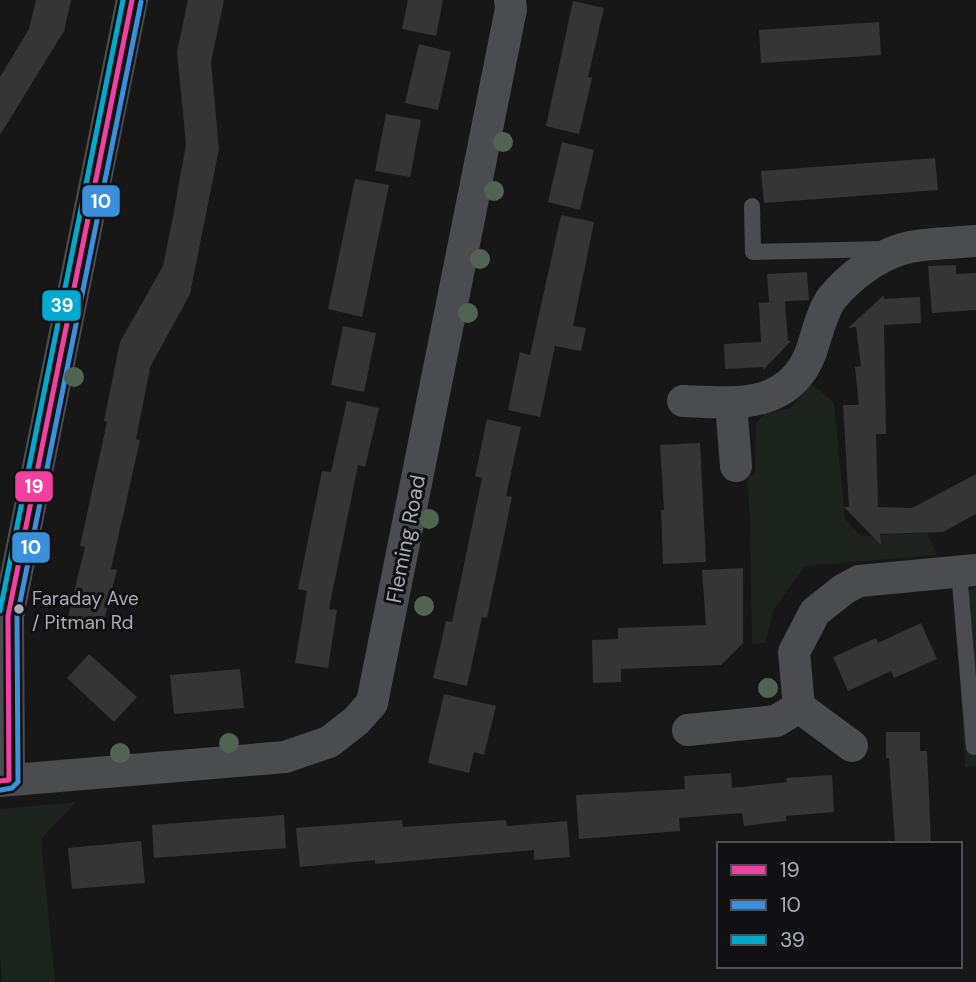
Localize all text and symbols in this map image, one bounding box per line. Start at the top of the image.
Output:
line badge: 10 [81,184,121,218]
text: 10 [91,189,111,214]
line badge: 39 [41,289,82,322]
text: 39 [50,293,74,318]
line badge: 19 [14,470,54,503]
street label: Fleming Road [380,473,432,605]
text: 19 [25,474,43,499]
line badge: 10 [11,531,51,564]
text: 10 [21,535,41,560]
place label: Faraday Ave / Pitman Rd [32,586,139,635]
marker: Faraday Ave / Pitman Rd [12,602,26,616]
legend [717,842,962,968]
text: 19 [780,856,800,884]
text: 10 [780,891,801,919]
text: 39 [780,926,805,954]

